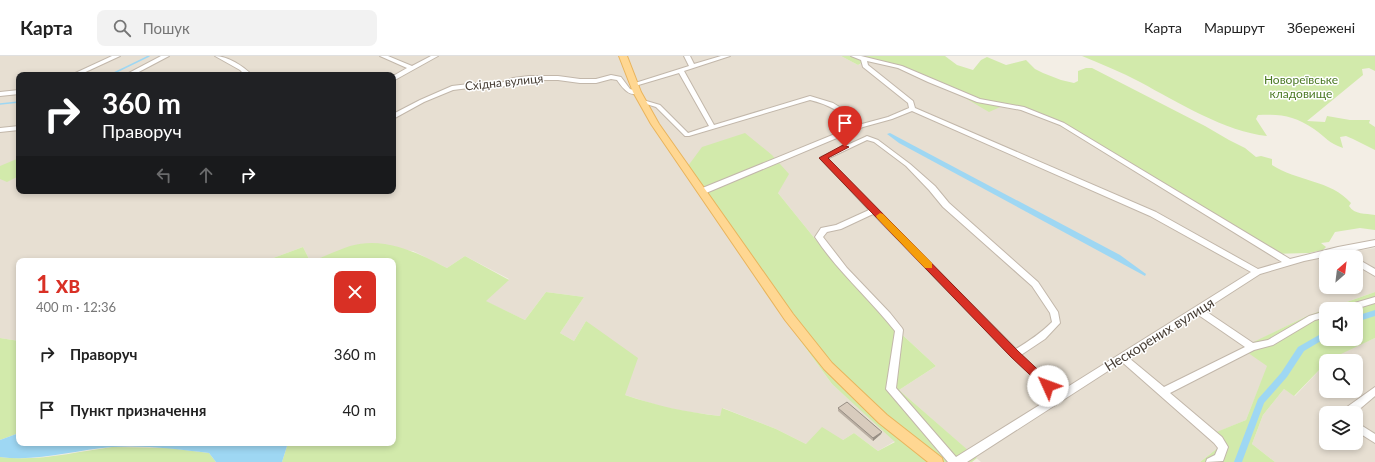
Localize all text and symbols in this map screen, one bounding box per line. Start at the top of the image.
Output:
search box [97,10,377,46]
text: Карта [20,16,73,39]
icon: search [111,17,133,39]
text: Пошук [143,19,190,37]
text: Карта [1144,19,1182,36]
text: Маршрут [1204,19,1265,36]
text: Збережені [1287,19,1355,36]
street label: Східна вулиця [464,70,544,94]
park label: Новореївське кладовище [1264,72,1338,101]
text: 360 m [102,86,181,120]
icon: right [36,88,88,140]
pin [828,106,862,147]
icon: arrive [834,112,856,134]
text: Праворуч [102,120,182,142]
icon: left [153,164,175,186]
icon: ahead [195,164,217,186]
icon: right [237,164,259,186]
north arrow [1319,250,1363,294]
map controls [1319,250,1363,450]
text: 1 хв [36,269,80,298]
button: close [334,271,376,313]
street label: Нескорених вулиця [1101,293,1217,375]
text: 400 m · 12:36 [36,299,116,315]
button: sound [1319,302,1363,346]
icon: right [36,343,58,365]
text: Праворуч [70,345,137,363]
text: 360 m [334,345,376,363]
button: search [1319,354,1363,398]
position arrow [1027,365,1069,407]
icon: arrive [36,399,58,421]
text: Пункт призначення [70,401,206,419]
text: 40 m [342,401,376,419]
button: layers [1319,406,1363,450]

